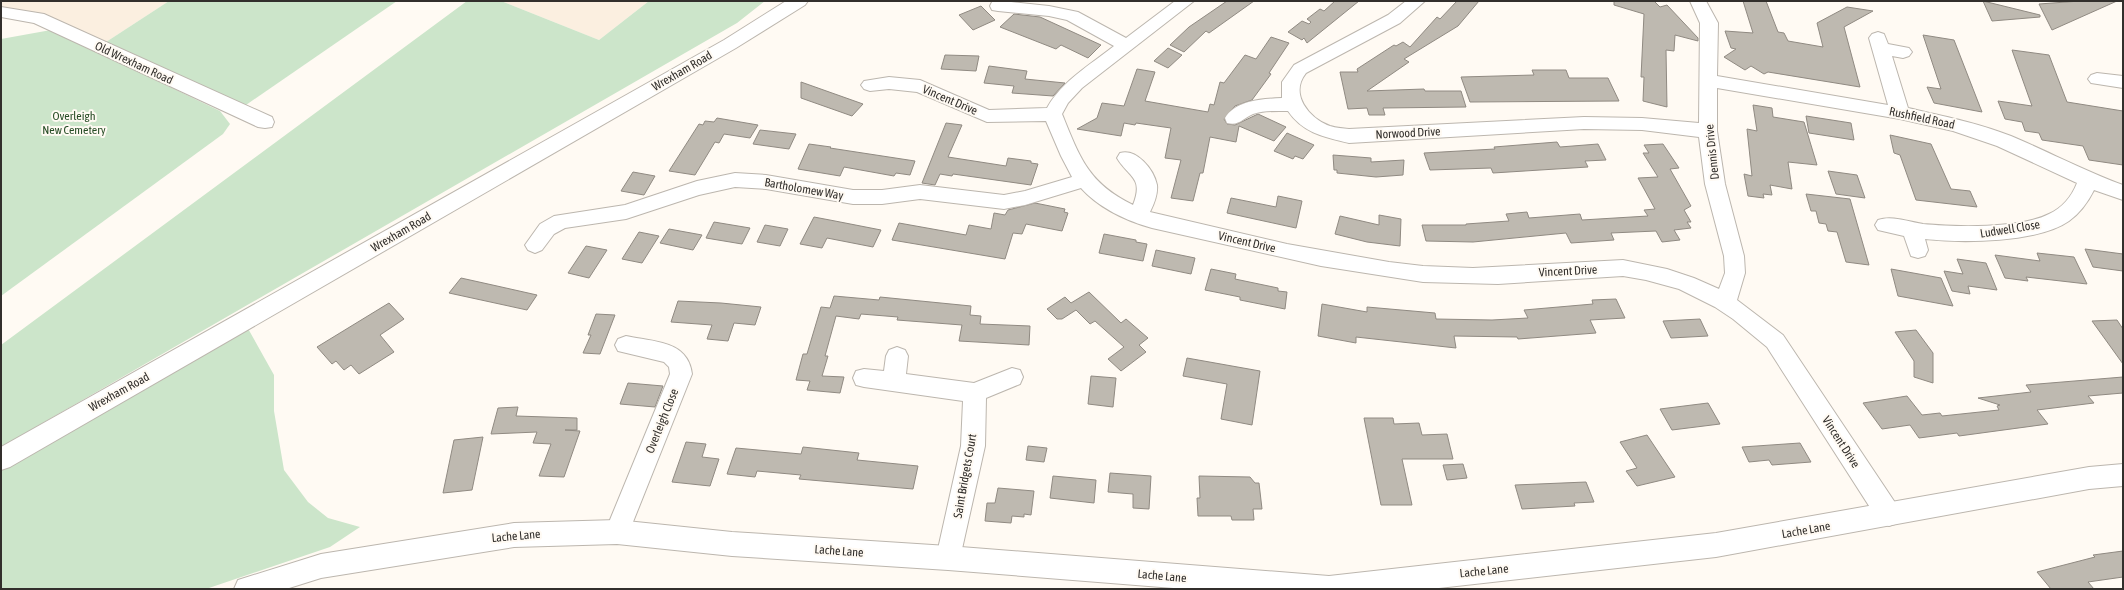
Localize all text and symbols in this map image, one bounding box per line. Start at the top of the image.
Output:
street label: Old Wrexham Road [93,39,175,87]
street label: Wrexham Road [649,48,715,94]
street label: Vincent Drive [920,82,980,118]
street label: Rushfield Road [1888,104,1956,132]
park label: Overleigh New Cemetery [42,109,106,137]
street label: Norwood Drive [1375,124,1441,142]
street label: Dennis Drive [1702,124,1722,180]
street label: Bartholomew Way [763,175,845,203]
street label: Wrexham Road [368,209,434,255]
street label: Ludwell Close [1979,217,2041,241]
street label: Vincent Drive [1217,229,1277,255]
street label: Vincent Drive [1538,262,1598,280]
street label: Wrexham Road [86,370,152,414]
street label: Overleigh Close [643,387,681,455]
street label: Vincent Drive [1819,414,1863,470]
street label: Saint Bridgets Court [951,432,979,519]
street label: Lache Lane [1781,519,1831,541]
street label: Lache Lane [491,527,541,545]
street label: Lache Lane [814,542,864,560]
street label: Lache Lane [1459,561,1509,581]
street label: Lache Lane [1137,567,1187,585]

